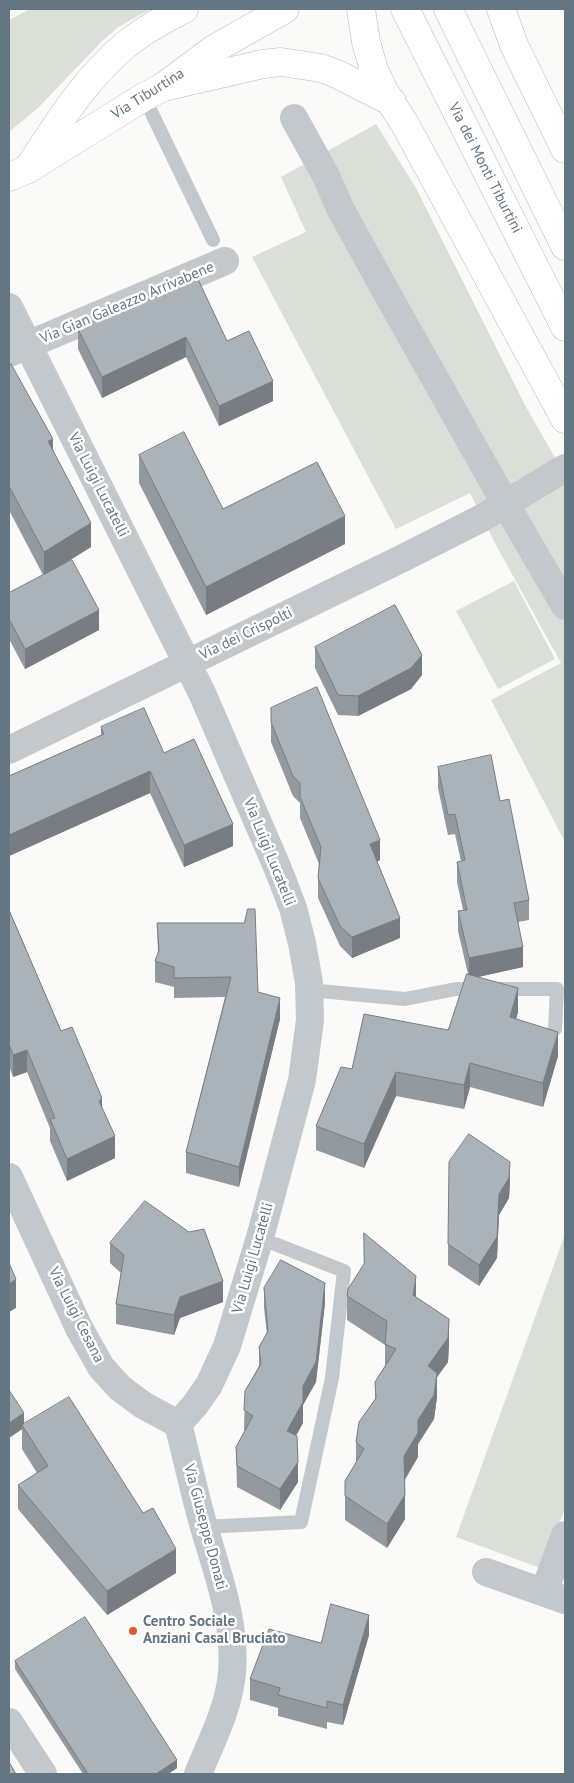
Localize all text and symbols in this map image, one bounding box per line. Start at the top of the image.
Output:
street label: Via Tiburtina [108,64,188,124]
street label: Via dei Monti Tiburtini [444,100,526,236]
street label: Via Gian Galeazzo Arrivabene [37,258,217,348]
street label: Via Luigi Lucatelli [64,430,132,540]
street label: Via dei Crispolti [197,604,295,664]
street label: Via Luigi Lucatelli [239,795,299,909]
street label: Via Luigi Lucatelli [229,1200,277,1316]
street label: Via Luigi Cesana [44,1264,108,1366]
street label: Via Giuseppe Donati [180,1462,230,1592]
place label: Centro Sociale Anziani Casal Bruciato [143,1613,286,1648]
marker: Centro Sociale Anziani Casal Bruciato [127,1625,139,1637]

